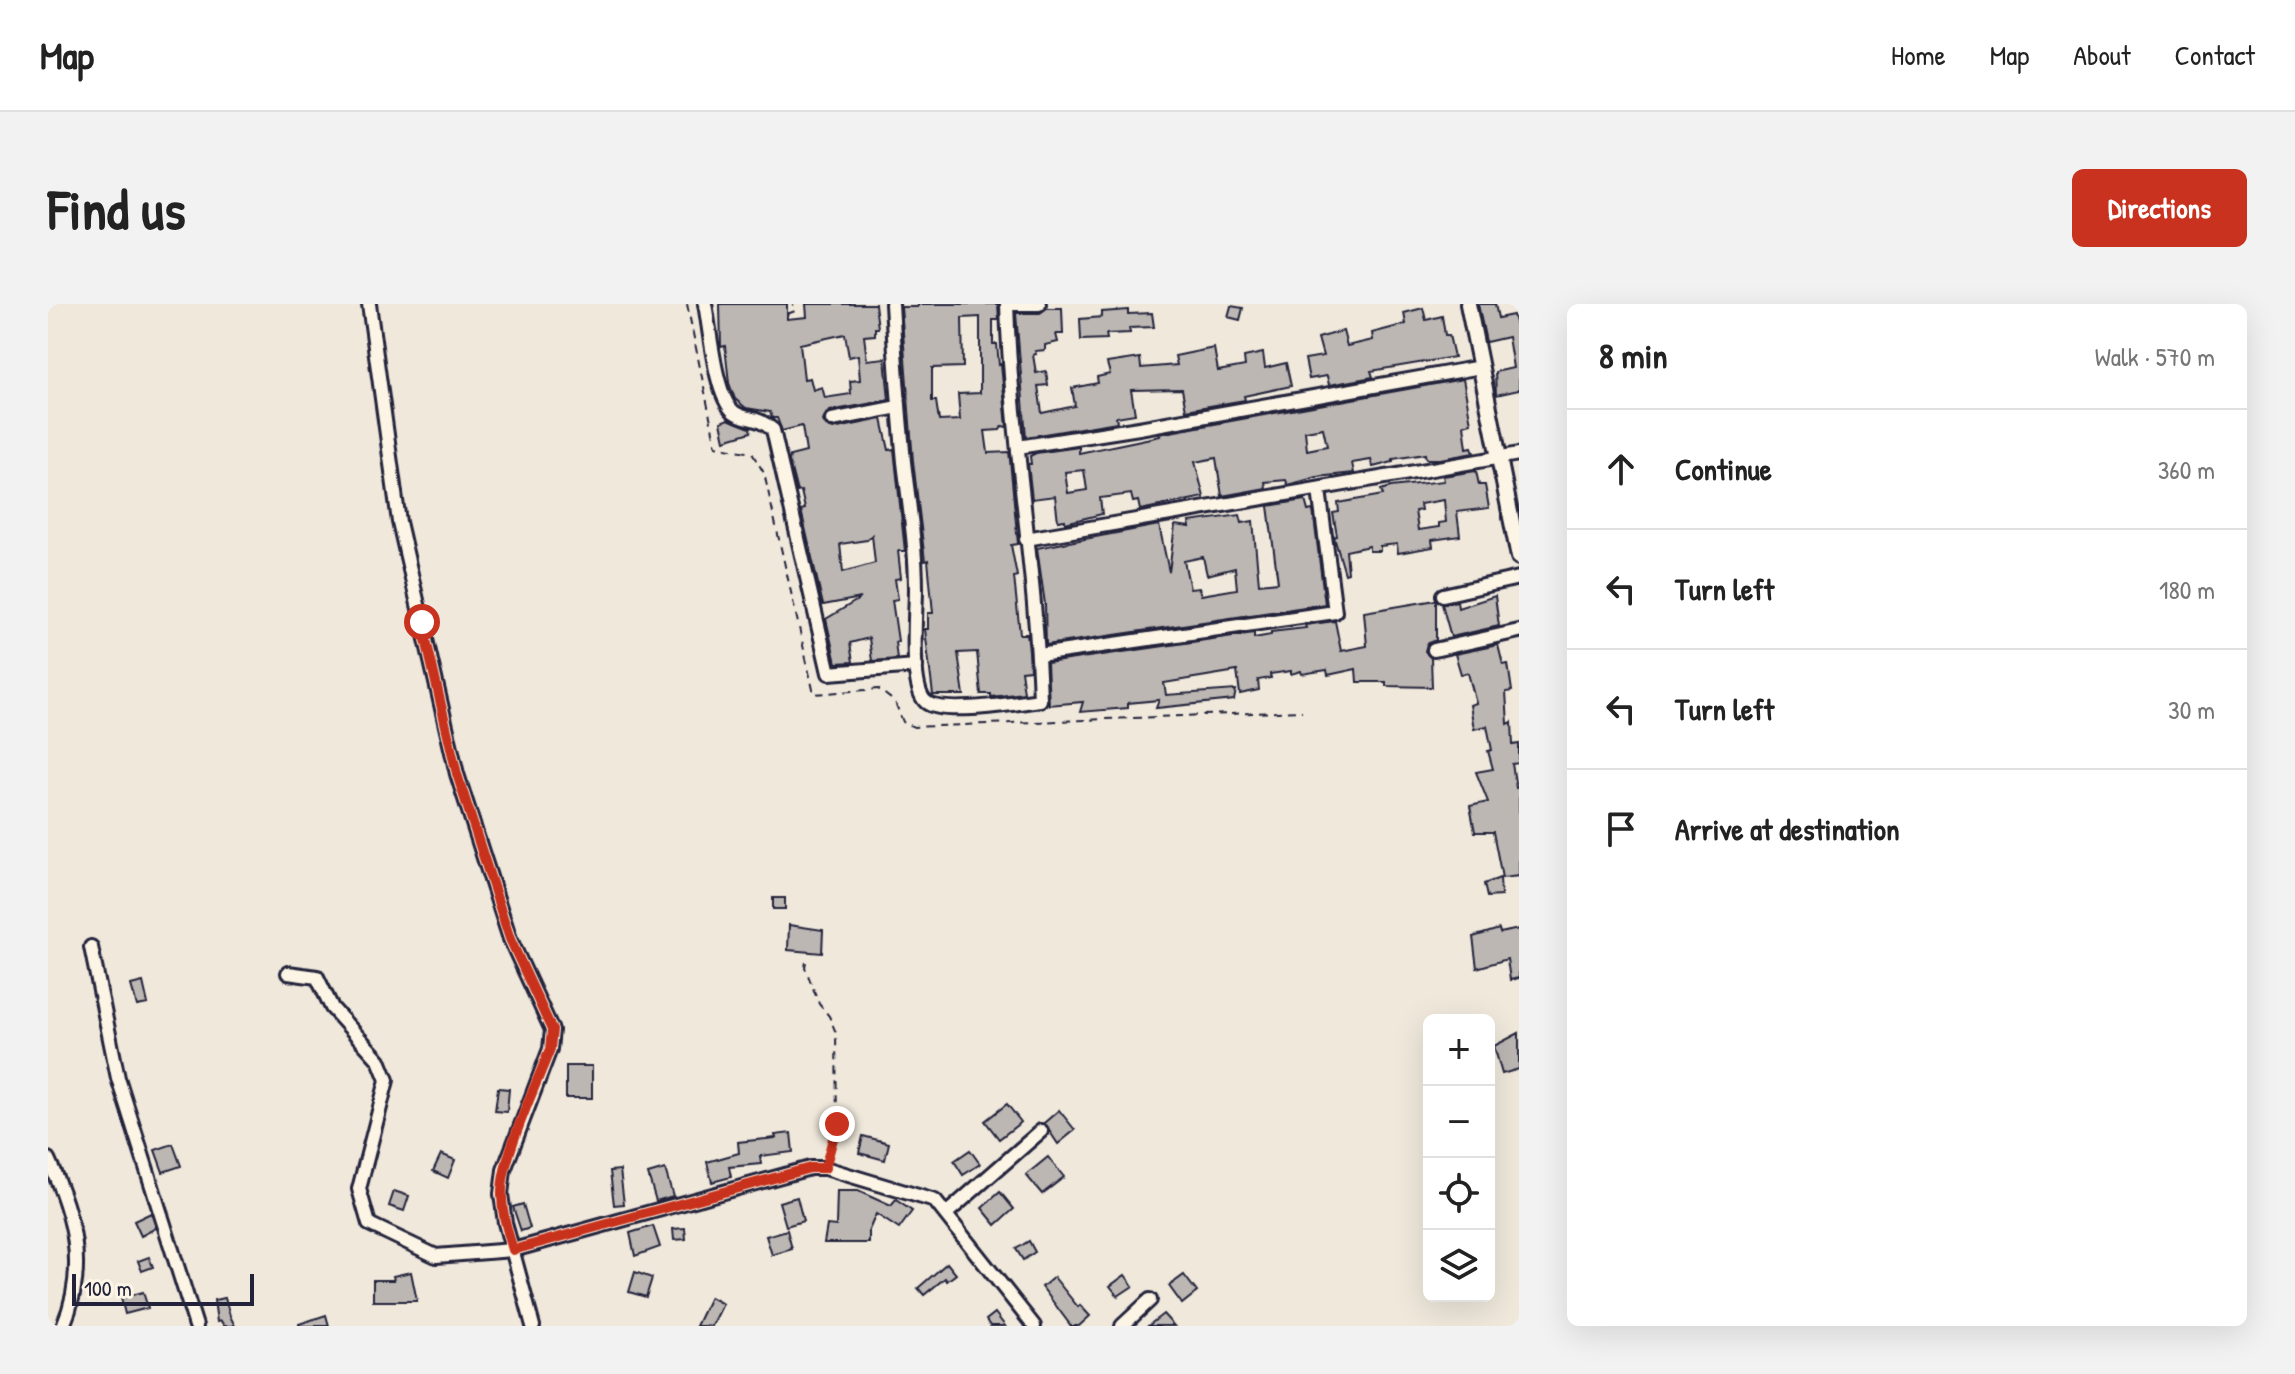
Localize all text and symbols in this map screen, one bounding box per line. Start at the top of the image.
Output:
text: Map [40,29,94,81]
text: Home [1891,36,1946,74]
text: Map [1990,36,2029,74]
text: About [2073,36,2131,74]
text: Contact [2175,36,2255,74]
button: Directions [2072,169,2247,247]
text: Find us [48,171,186,246]
text: 8 min [1599,333,1668,379]
text: Walk · 570 m [2095,339,2215,374]
icon: ahead [1599,447,1643,491]
text: Continue [1675,449,1772,489]
text: 360 m [2158,452,2215,487]
icon: left [1599,567,1643,611]
text: Turn left [1675,569,1774,609]
text: 180 m [2159,572,2215,607]
route start [404,604,440,640]
icon: left [1599,687,1643,731]
text: Turn left [1675,689,1774,729]
text: 30 m [2168,692,2215,727]
icon: arrive [1599,807,1643,851]
text: Arrive at destination [1675,809,1900,849]
map controls [1423,1014,1495,1302]
button: + [1423,1014,1495,1086]
button: − [1423,1086,1495,1158]
route end [819,1106,855,1142]
button: locate [1423,1158,1495,1230]
button: layers [1423,1230,1495,1302]
scale bar [72,1270,254,1306]
text: 100 m [84,1273,132,1303]

